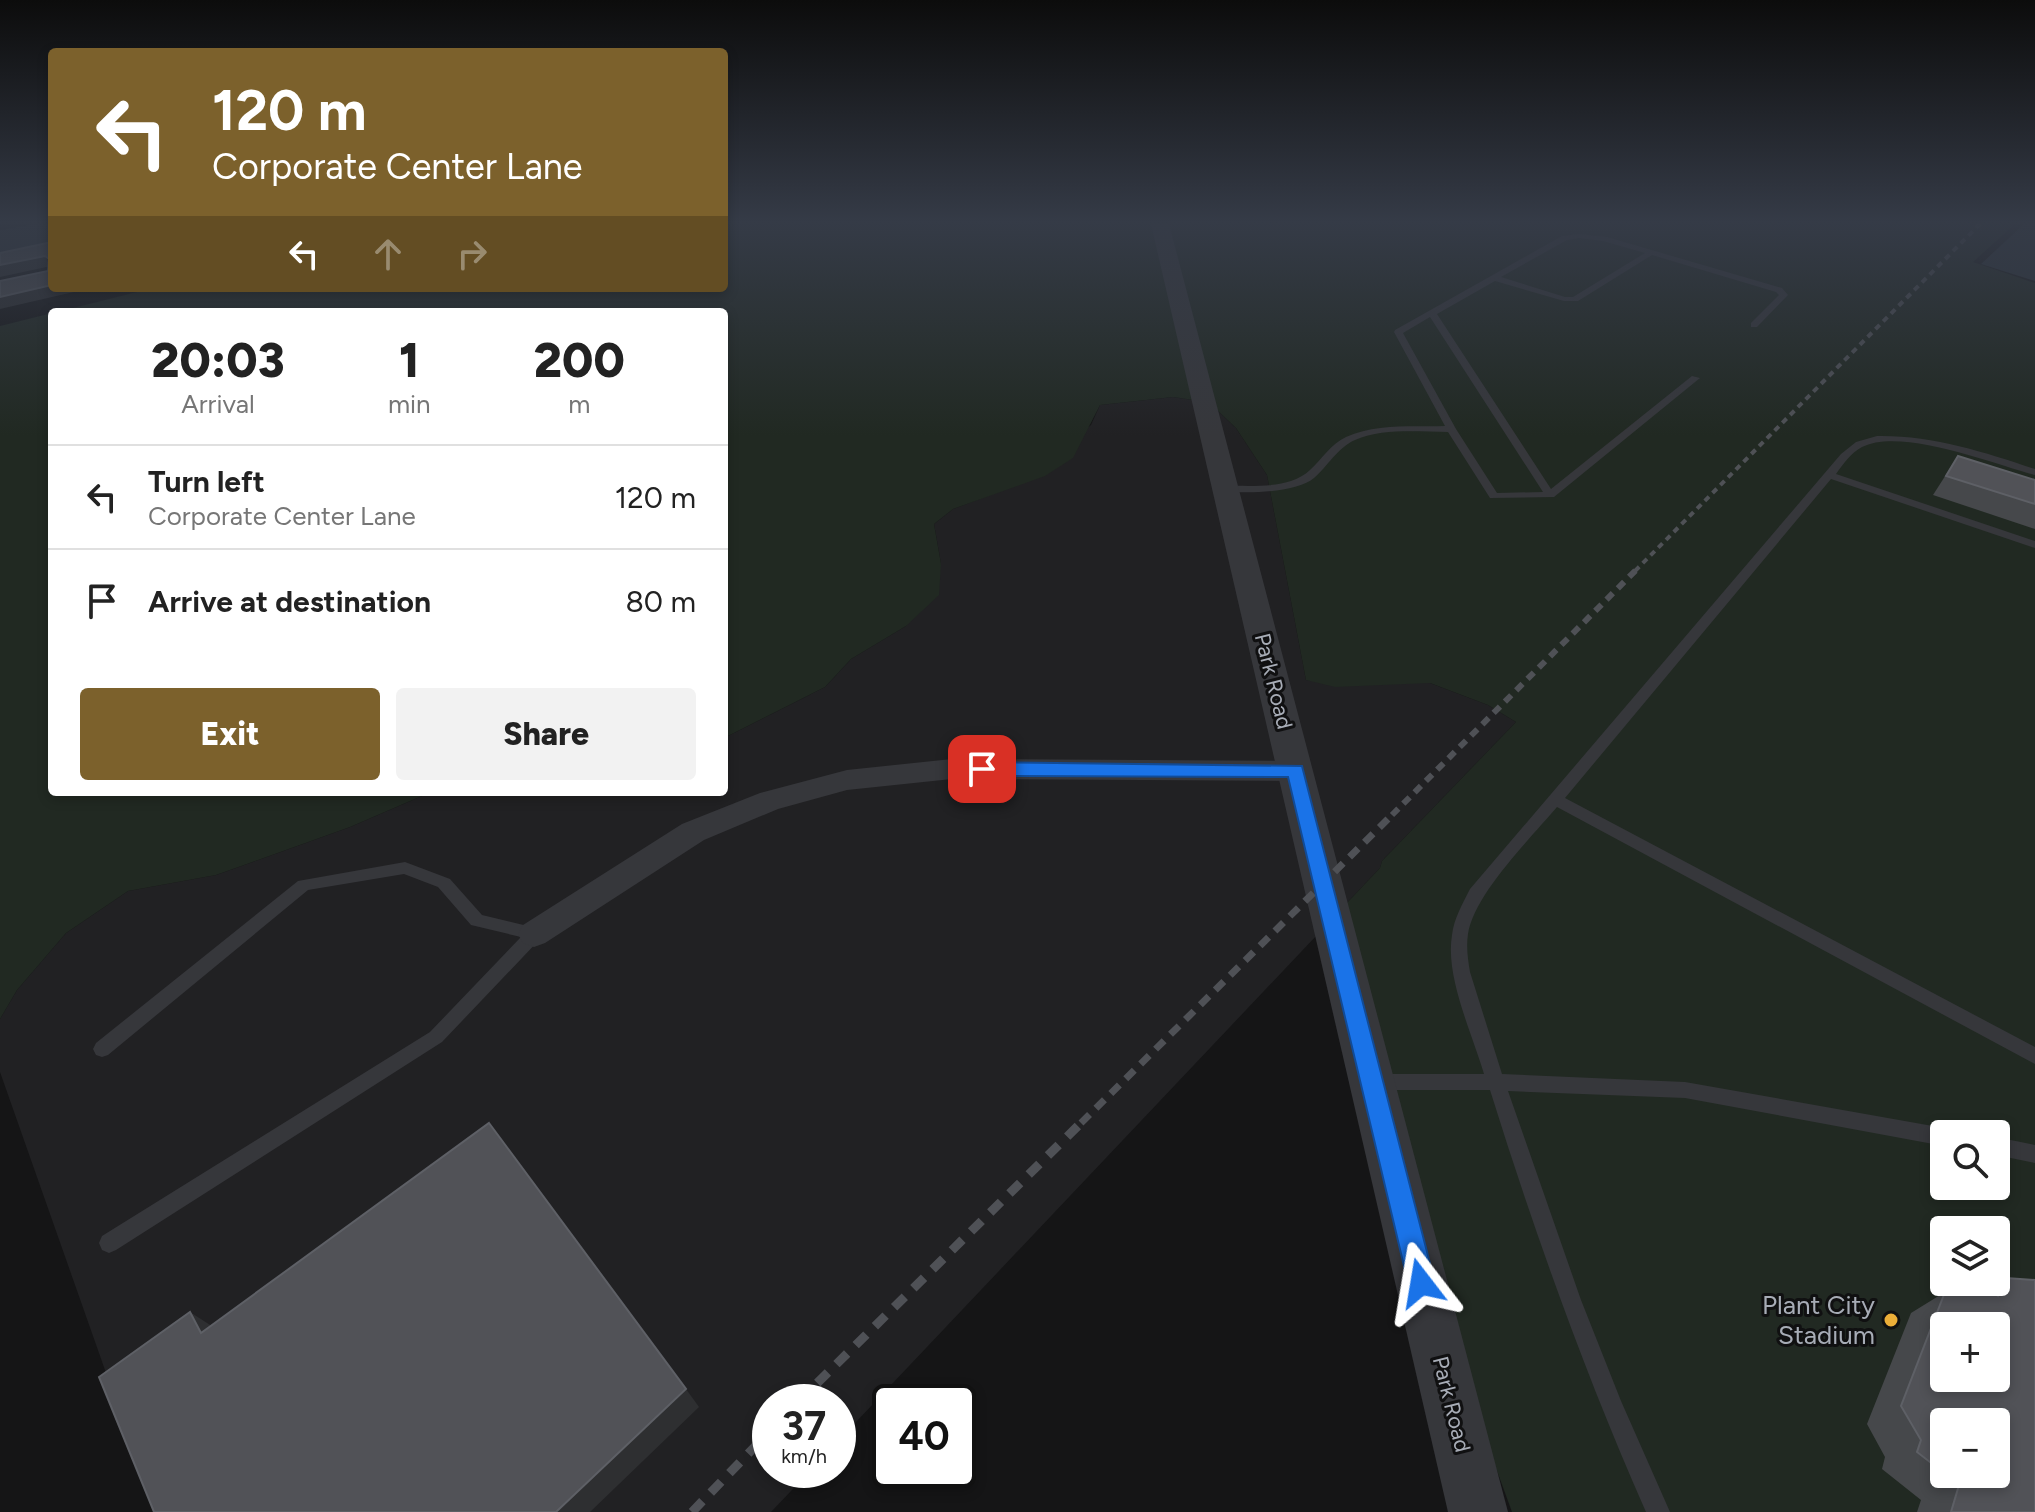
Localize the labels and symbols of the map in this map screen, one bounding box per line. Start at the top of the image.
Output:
street label: Park Road [1249,630,1298,732]
pin [948,735,1016,803]
position arrow [1379,1241,1463,1325]
place label: Plant City Stadium [1762,1289,1875,1351]
marker: Plant City Stadium [1882,1311,1900,1329]
street label: Park Road [1427,1353,1476,1455]
speed limit sign: 40 [872,1384,976,1488]

